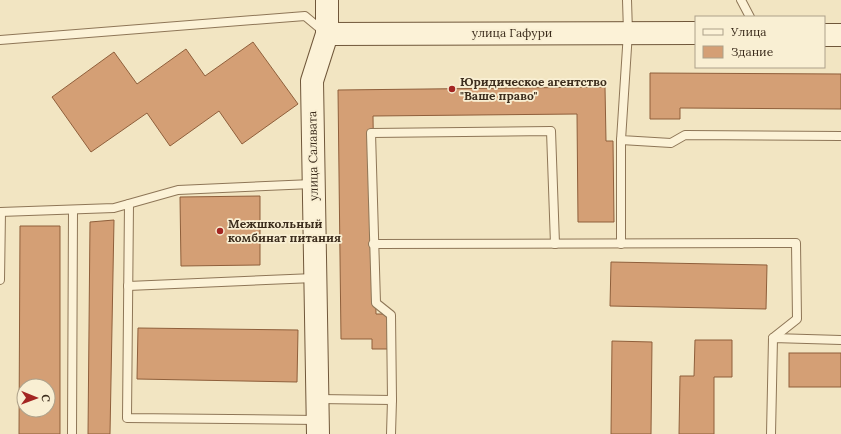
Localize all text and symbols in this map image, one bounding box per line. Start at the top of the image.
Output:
legend [695,16,825,68]
text: Улица [730,24,767,39]
street label: улица Гафури [472,25,552,40]
text: Здание [731,44,774,59]
place label: Юридическое агентство "Ваше право" [460,74,607,103]
marker: Юридическое агентство "Ваше право" [447,84,457,94]
street label: улица Салавата [304,111,321,201]
place label: Межшкольный комбинат питания [228,216,341,245]
marker: Межшкольный комбинат питания [215,226,225,236]
north arrow [16,378,56,418]
text: С [39,394,53,403]

